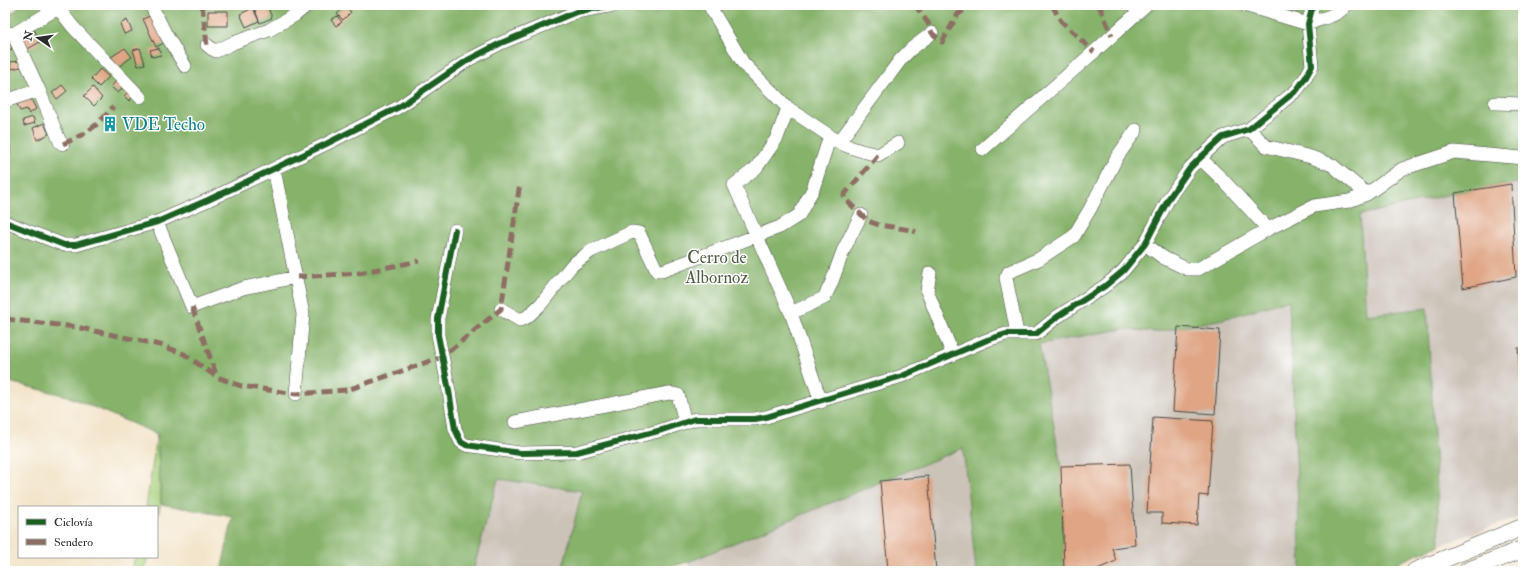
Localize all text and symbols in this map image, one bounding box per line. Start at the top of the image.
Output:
north arrow [18,18,58,58]
text: N [21,28,36,43]
place label: VDE Techo [122,114,205,135]
building icon: VDE Techo [101,115,119,133]
park label: Cerro de Albornoz [684,247,749,288]
legend [18,506,158,558]
text: Ciclovía [54,515,94,530]
text: Sendero [54,535,93,550]

